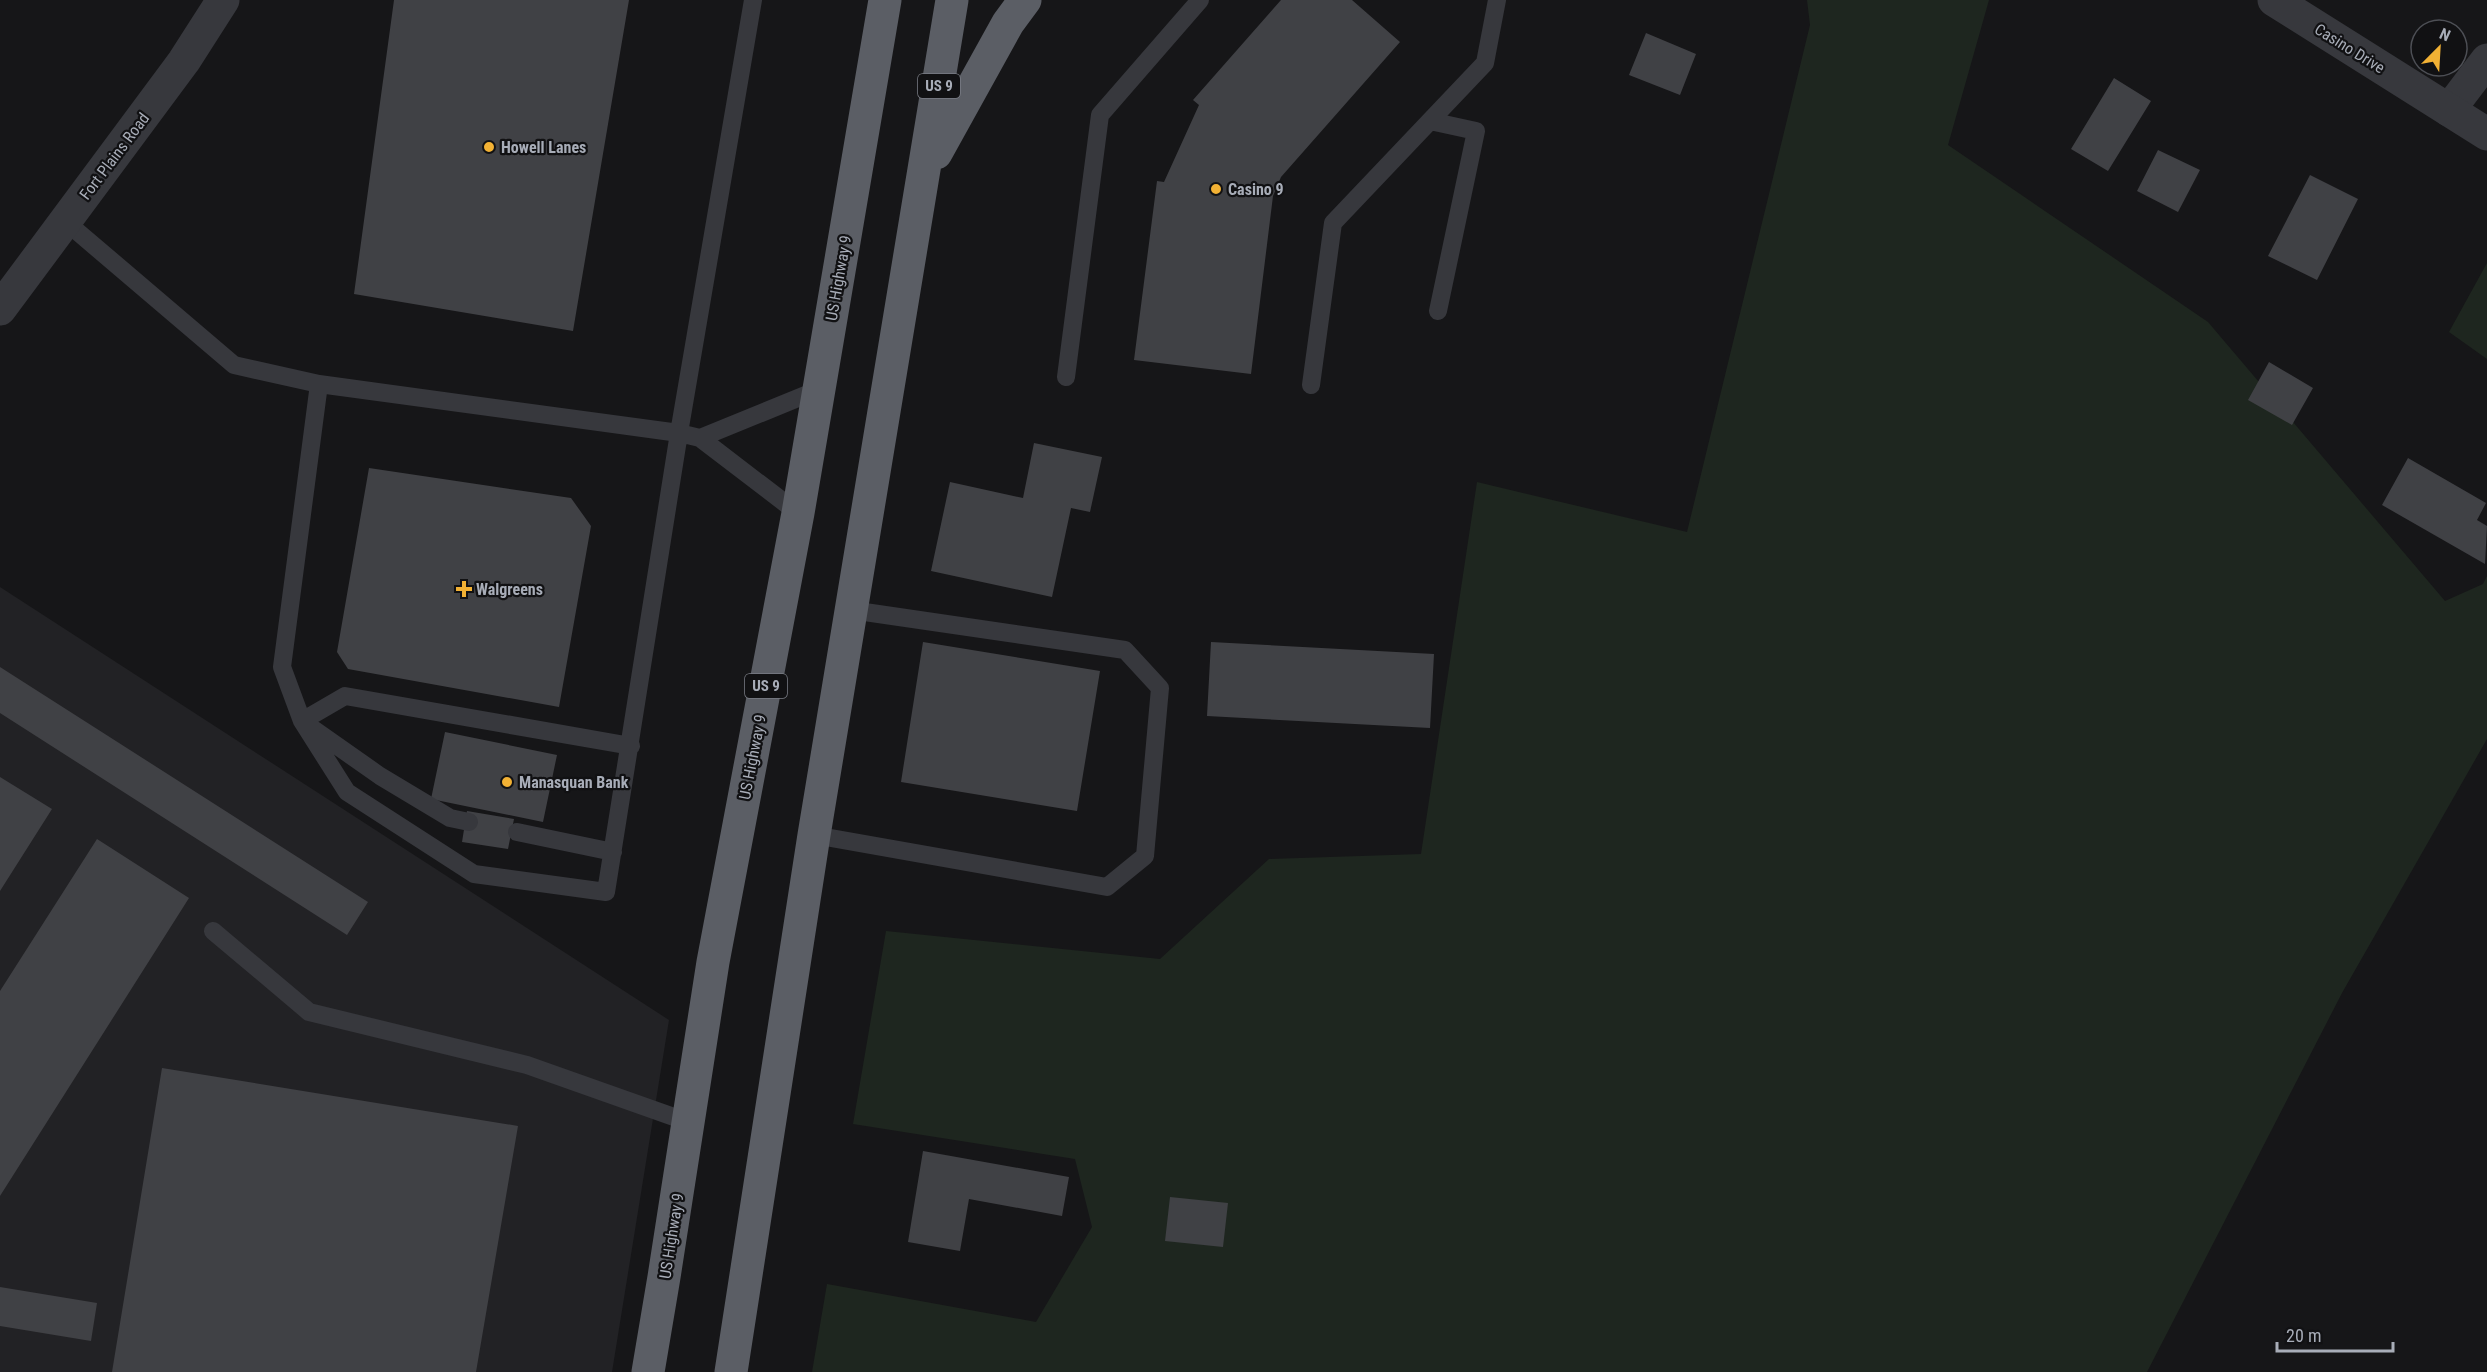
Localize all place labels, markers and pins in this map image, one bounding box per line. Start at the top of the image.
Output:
place label: Howell Lanes [501,138,586,157]
marker: Howell Lanes [482,140,496,154]
place label: Casino 9 [1228,180,1284,199]
marker: Casino 9 [1209,182,1223,196]
place label: Walgreens [476,580,543,599]
marker: Walgreens [457,582,471,596]
place label: Manasquan Bank [519,773,629,792]
marker: Manasquan Bank [500,775,514,789]

